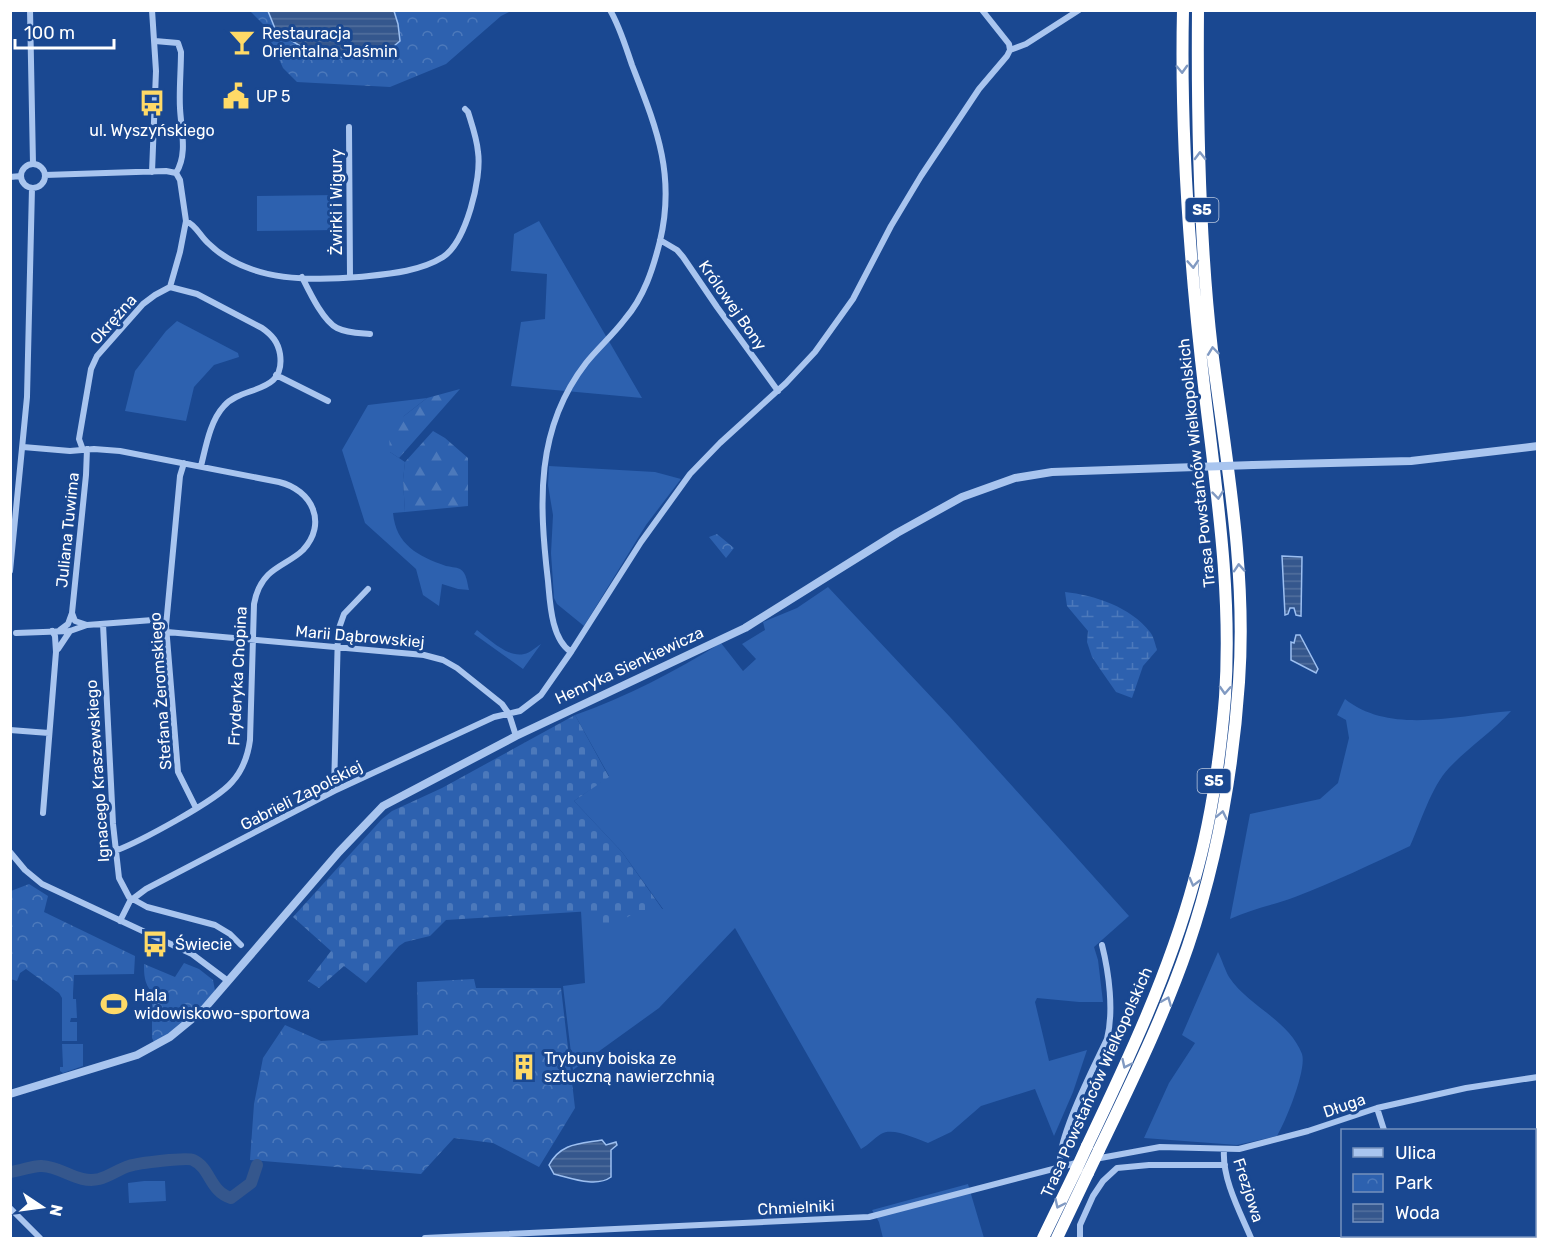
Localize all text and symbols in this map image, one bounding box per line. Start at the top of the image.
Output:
scale bar [15,12,114,50]
text: 100 m [24,22,75,44]
place label: Restauracja Orientalna Jaśmin [262,24,398,61]
bar icon: Restauracja Orientalna Jaśmin [227,27,257,57]
one-way arrow [1176,64,1189,73]
public building icon: UP 5 [221,81,251,111]
place label: UP 5 [256,87,291,106]
bus stop icon: ul. Wyszyńskiego [137,88,167,118]
place label: ul. Wyszyńskiego [89,121,215,140]
street label: Żwirki i Wigury [327,149,346,255]
one-way arrow [1194,152,1206,161]
road number: S5 [1186,198,1218,222]
street label: Królowej Bony [695,257,771,354]
one-way arrow [1186,259,1199,268]
street label: Okrężna [86,290,141,349]
street label: Trasa Powstańców Wielkopolskich [1174,337,1219,588]
one-way arrow [1207,346,1219,355]
street label: Juliana Tuwima [52,472,83,589]
one-way arrow [1211,490,1224,500]
one-way arrow [1232,564,1245,573]
street label: Fryderyka Chopina [224,606,251,746]
street label: Stefana Żeromskiego [146,611,175,770]
street label: Marii Dąbrowskiej [295,621,425,652]
street label: Henryka Sienkiewicza [552,623,707,708]
street label: Ignacego Kraszewskiego [82,679,113,863]
one-way arrow [1219,685,1232,694]
street label: Gabrieli Zapolskiej [237,757,365,834]
road number: S5 [1198,769,1230,793]
one-way arrow [1215,810,1228,820]
one-way arrow [1189,876,1201,887]
bus stop icon: Świecie [140,929,170,959]
place label: Świecie [175,934,232,954]
street label: Trasa Powstańców Wielkopolskich [1037,964,1156,1200]
place label: Hala widowiskowo-sportowa [134,986,310,1023]
sports icon: Hala widowiskowo-sportowa [99,989,129,1019]
one-way arrow [1160,997,1172,1008]
place label: Trybuny boiska ze sztuczną nawierzchnią [544,1049,715,1086]
building icon: Trybuny boiska ze sztuczną nawierzchnią [509,1052,539,1082]
one-way arrow [1121,1058,1133,1069]
street label: Długa [1321,1089,1368,1122]
legend [1341,1129,1536,1237]
text: Ulica [1395,1142,1436,1164]
street label: Frezjowa [1229,1156,1268,1225]
text: Park [1395,1172,1433,1194]
north arrow [12,1177,72,1237]
street label: Chmielniki [757,1196,835,1219]
one-way arrow [1055,1198,1067,1209]
text: Woda [1395,1202,1440,1224]
text: N [46,1203,67,1218]

